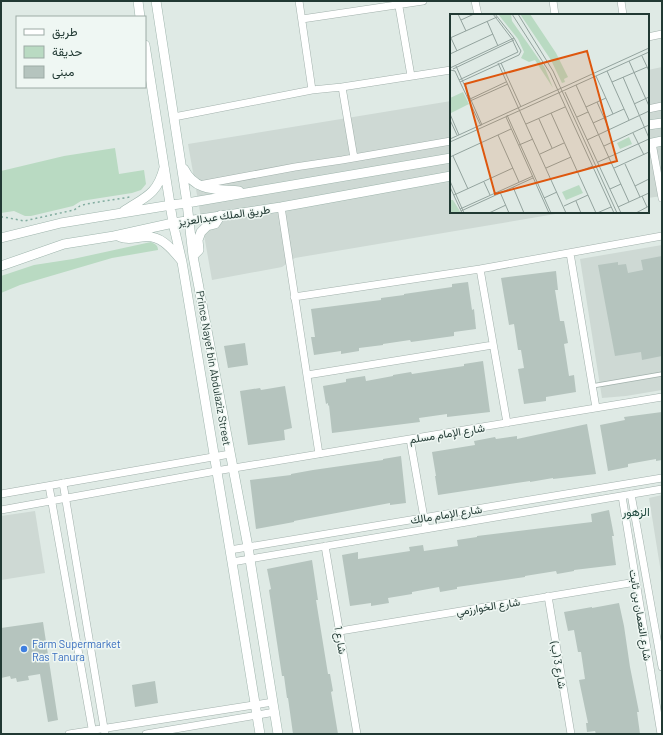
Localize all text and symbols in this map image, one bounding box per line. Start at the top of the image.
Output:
inset map [450,14,649,213]
legend [16,16,146,88]
text: طريق [52,24,78,40]
text: حديقة [52,44,82,59]
text: مبنى [52,64,74,80]
street label: طريق الملك عبدالعزيز [176,202,271,229]
street label: Prince Nayef bin Abdulaziz Street [194,290,234,446]
street label: شارع الإمام مسلم [408,421,486,447]
street label: شارع الإمام مالك [409,502,483,528]
district label: الزهور [621,504,650,520]
street label: شارع النعمان بن ثابت [625,568,655,662]
street label: شارع الخوارزمي [455,594,522,621]
street label: شارع 1 [330,625,350,656]
place label: Farm Supermarket Ras Tanura [32,637,121,663]
street label: شارع 3 (ب) [546,639,570,690]
marker: Farm Supermarket Ras Tanura [19,644,29,654]

